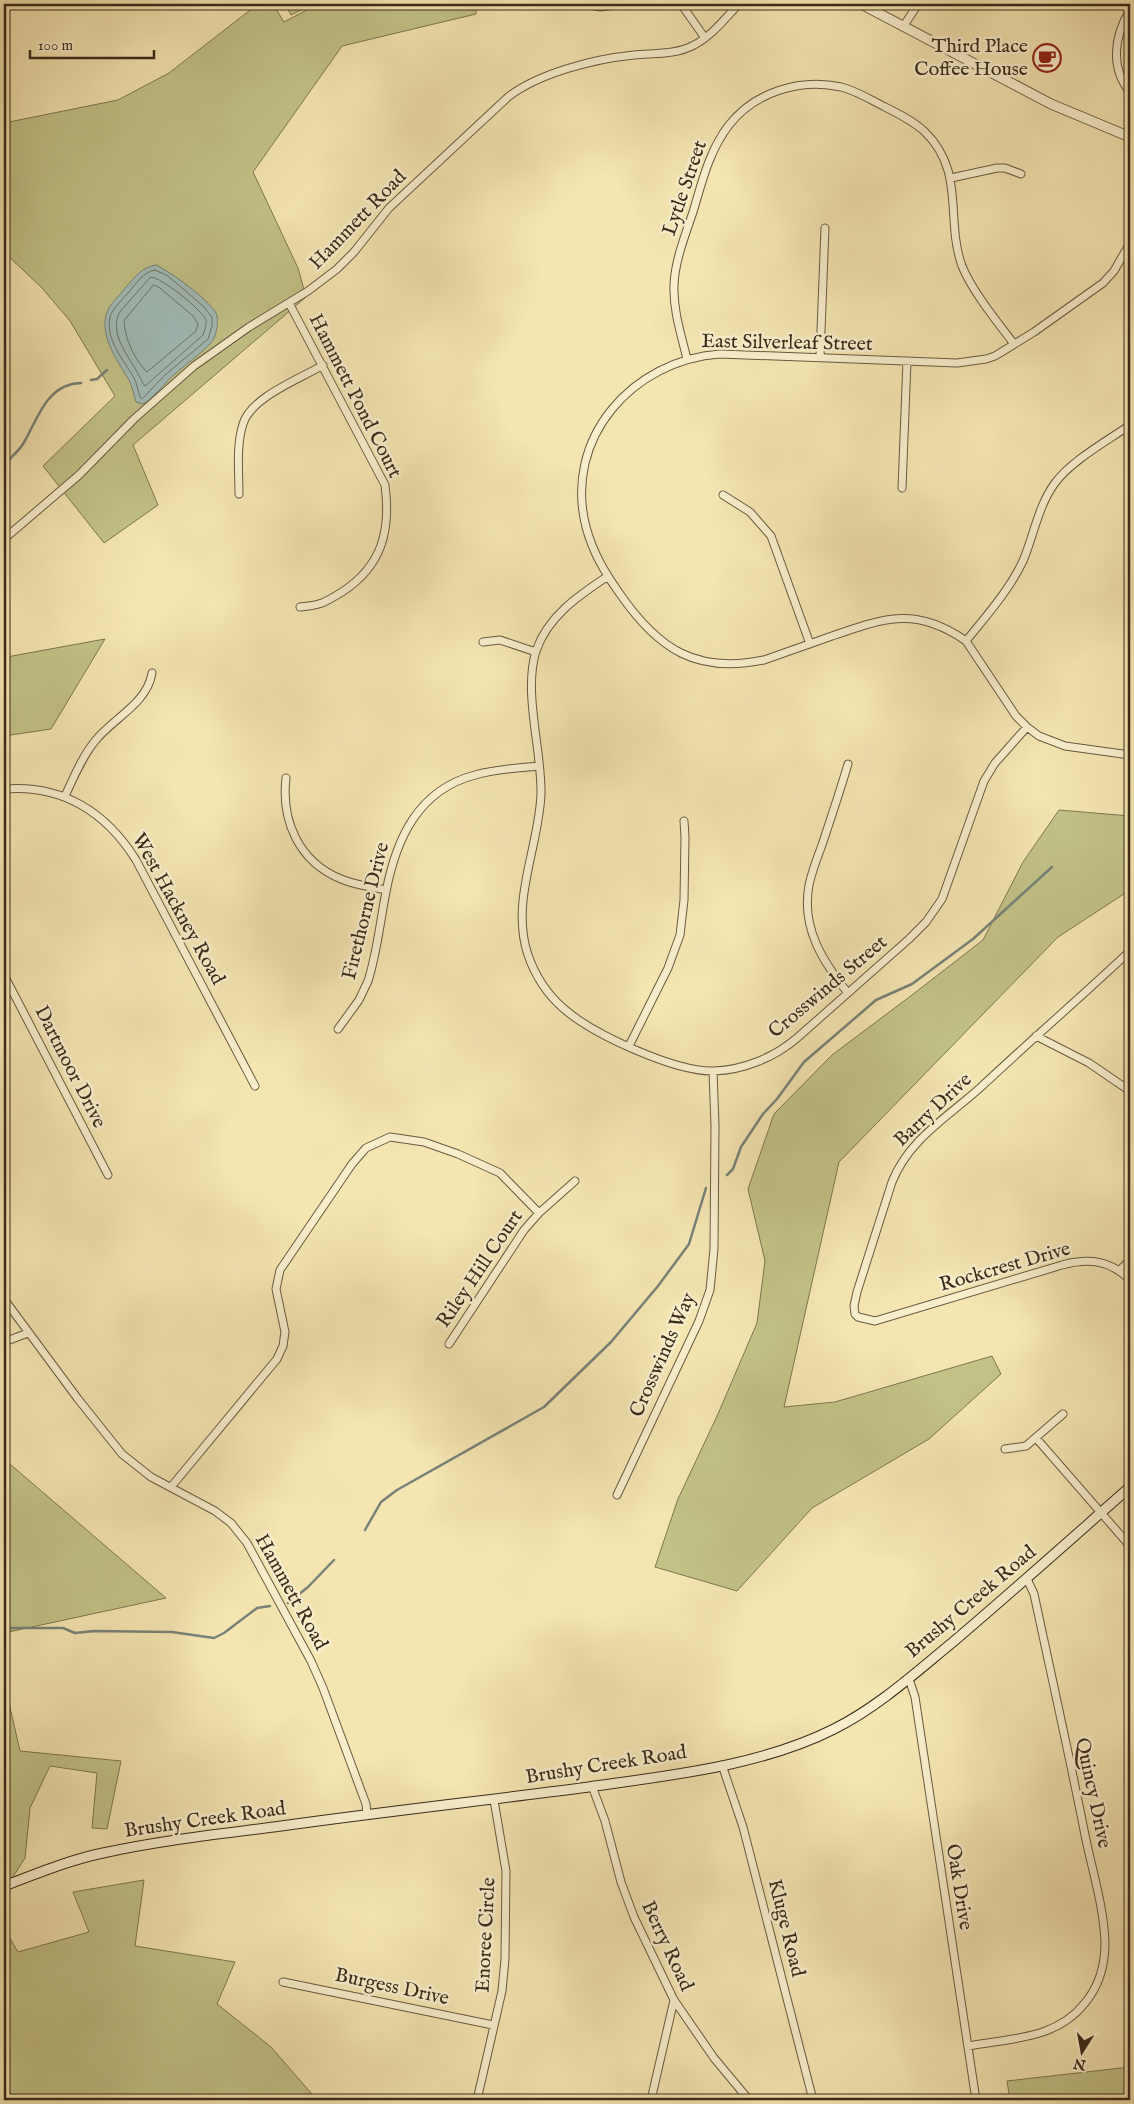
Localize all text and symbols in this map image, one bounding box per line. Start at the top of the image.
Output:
scale bar [30,28,154,60]
place label: Third Place Coffee House [914,34,1028,82]
text: 100 m [38,36,74,55]
cafe icon: Third Place Coffee House [1032,43,1062,73]
street label: Lytle Street [657,137,713,239]
street label: Hammett Road [304,165,412,275]
street label: Hammett Pond Court [303,310,407,482]
street label: East Silverleaf Street [701,329,873,357]
street label: West Hackney Road [126,829,230,990]
street label: Firethorne Drive [337,840,395,982]
street label: Crosswinds Street [764,930,893,1044]
street label: Dartmoor Drive [28,1002,112,1132]
street label: Barry Drive [889,1068,977,1152]
street label: Riley Hill Court [431,1205,529,1333]
street label: Rockcrest Drive [937,1236,1073,1298]
street label: Crosswinds Way [624,1289,702,1421]
street label: Hammett Road [249,1529,333,1655]
street label: Brushy Creek Road [901,1540,1042,1664]
street label: Quincy Drive [1069,1736,1117,1850]
street label: Brushy Creek Road [524,1740,689,1790]
street label: Brushy Creek Road [123,1796,288,1844]
street label: Oak Drive [940,1842,978,1932]
street label: Enoree Circle [470,1877,502,1993]
street label: Kluge Road [762,1877,810,1980]
street label: Berry Road [635,1897,699,1995]
street label: Burgess Drive [333,1963,451,2011]
north arrow [1056,2026,1106,2076]
text: N [1072,2054,1088,2074]

